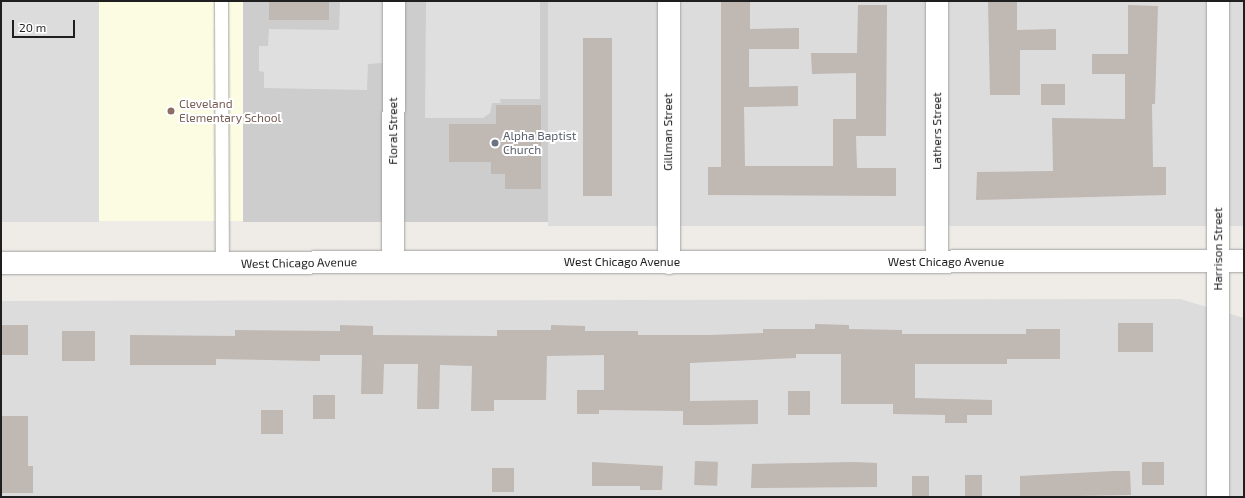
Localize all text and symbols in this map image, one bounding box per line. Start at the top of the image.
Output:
scale bar [14,12,77,38]
text: 20 m [19,20,46,34]
street label: Lathers Street [930,92,944,170]
street label: Gillman Street [661,93,675,171]
place label: Cleveland Elementary School [179,97,281,125]
street label: Floral Street [386,97,400,165]
marker: Cleveland Elementary School [166,106,176,116]
place label: Alpha Baptist Church [503,129,576,157]
marker: Alpha Baptist Church [490,138,500,148]
street label: Harrison Street [1211,207,1225,291]
street label: West Chicago Avenue [241,255,357,271]
street label: West Chicago Avenue [564,255,680,269]
street label: West Chicago Avenue [888,255,1004,269]

